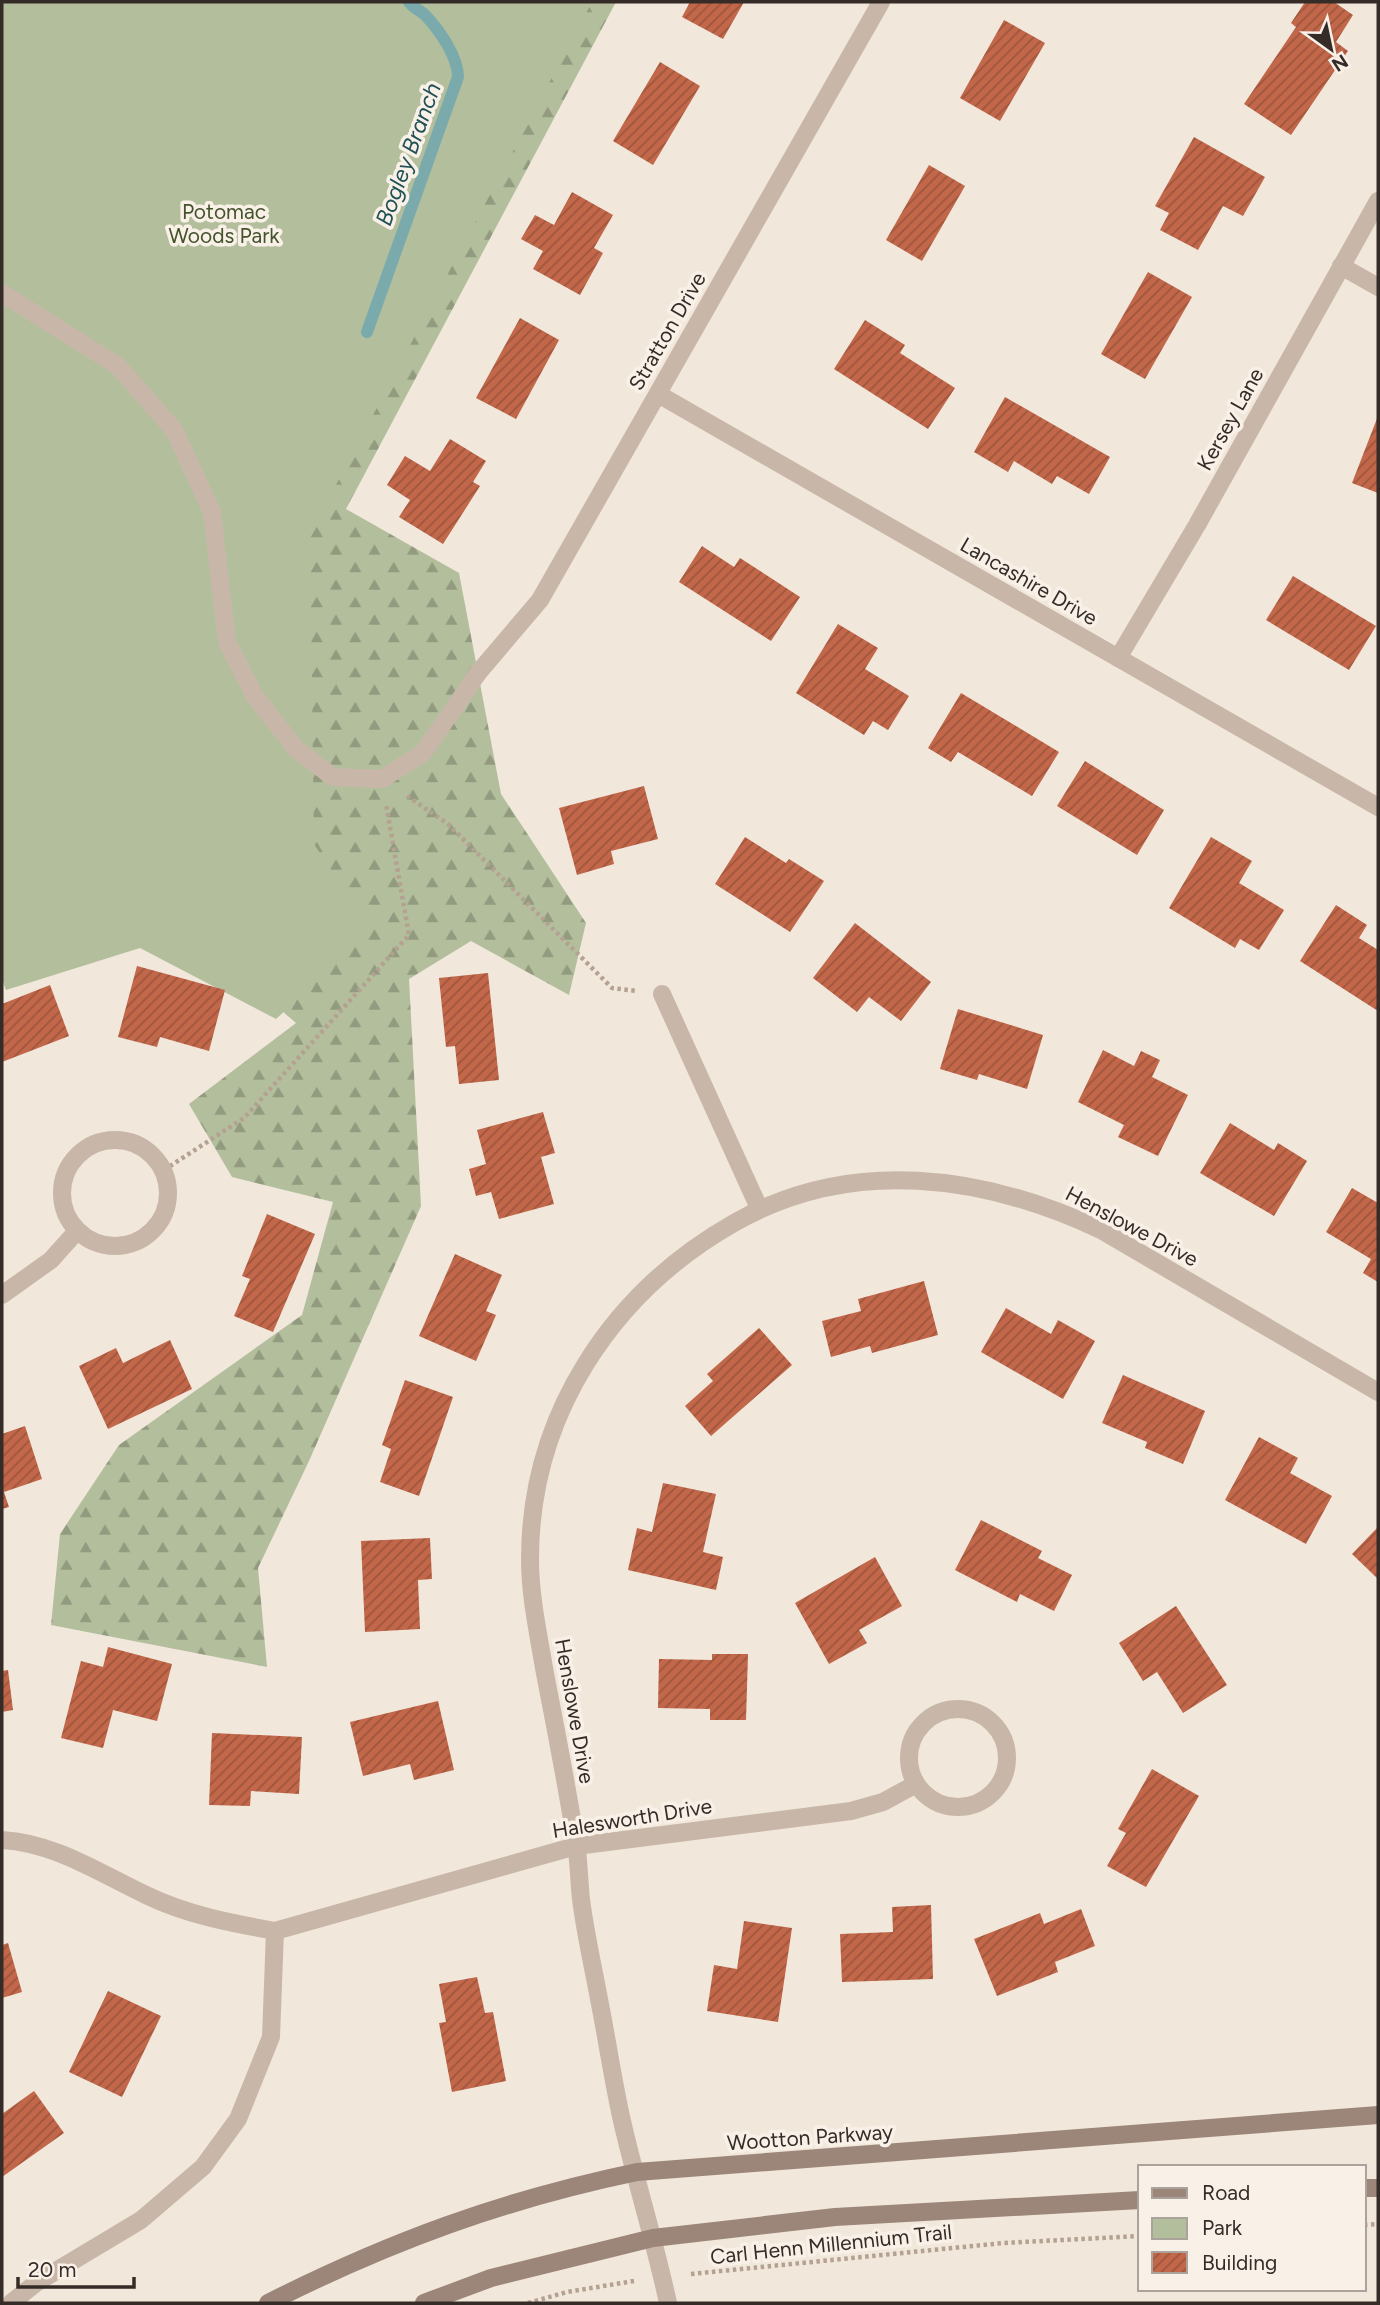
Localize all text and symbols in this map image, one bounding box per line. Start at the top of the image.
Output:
north arrow [1296,14,1366,84]
text: N [1328,49,1352,76]
water label: Bogley Branch [369,79,447,229]
park label: Potomac Woods Park [169,199,280,248]
street label: Stratton Drive [623,268,711,394]
street label: Kersey Lane [1192,363,1268,475]
street label: Lancashire Drive [956,532,1102,630]
street label: Henslowe Drive [1061,1181,1203,1271]
street label: Henslowe Drive [550,1637,600,1785]
street label: Halesworth Drive [550,1793,714,1843]
street label: Wootton Parkway [726,2119,894,2155]
legend [1138,2165,1366,2291]
text: Road [1202,2180,1250,2205]
text: Park [1202,2215,1243,2240]
street label: Carl Henn Millennium Trail [709,2219,953,2269]
scale bar [18,2246,133,2290]
text: Building [1202,2250,1277,2275]
text: 20 m [28,2257,76,2282]

